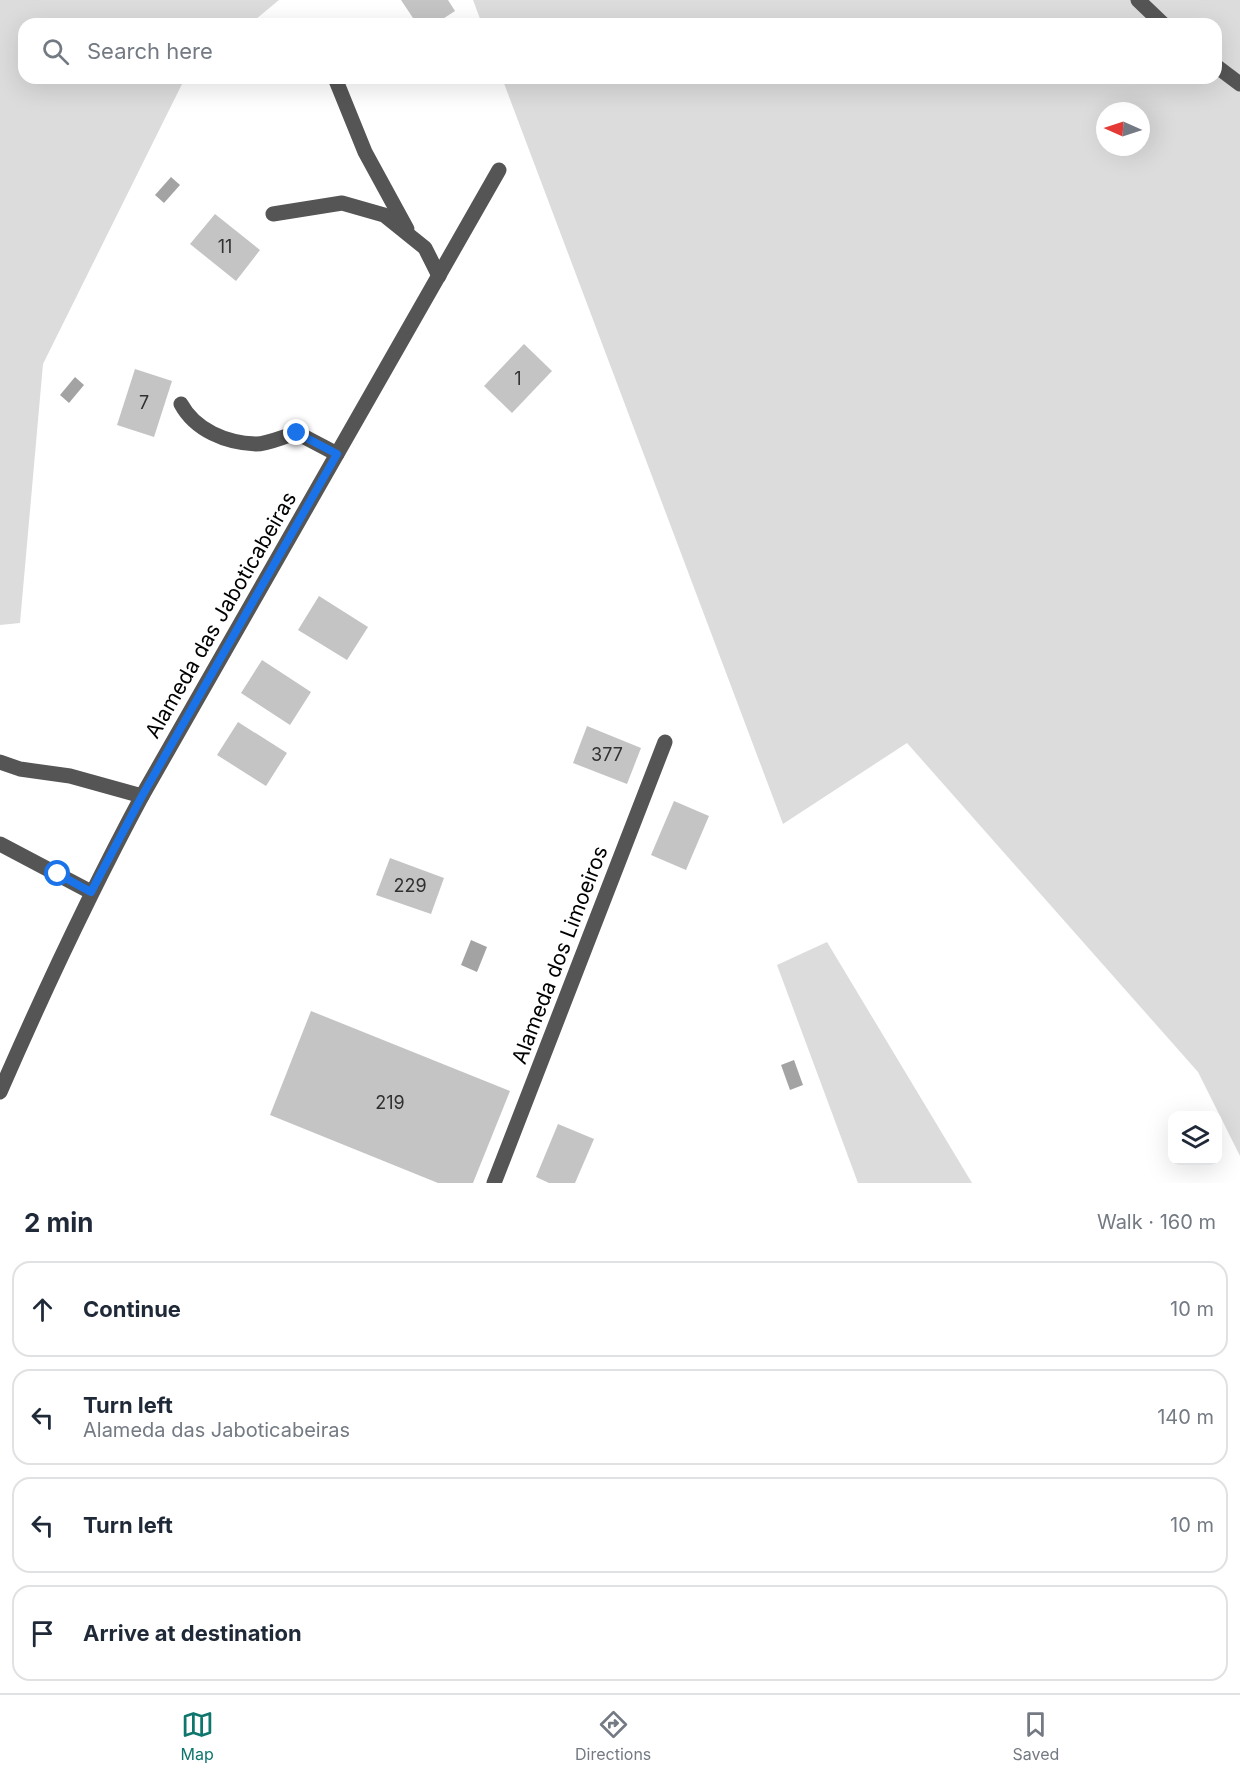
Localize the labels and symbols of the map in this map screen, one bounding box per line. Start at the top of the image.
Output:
north arrow [1096,102,1150,156]
house number: 11 [218,236,232,257]
house number: 1 [514,368,522,389]
house number: 7 [139,392,149,413]
route end [283,419,309,445]
street label: Alameda das Jaboticabeiras [140,487,301,742]
house number: 377 [591,744,623,765]
street label: Alameda dos Limoeiros [506,842,613,1067]
route start [44,860,70,886]
house number: 229 [393,875,427,896]
house number: 219 [375,1092,405,1113]

